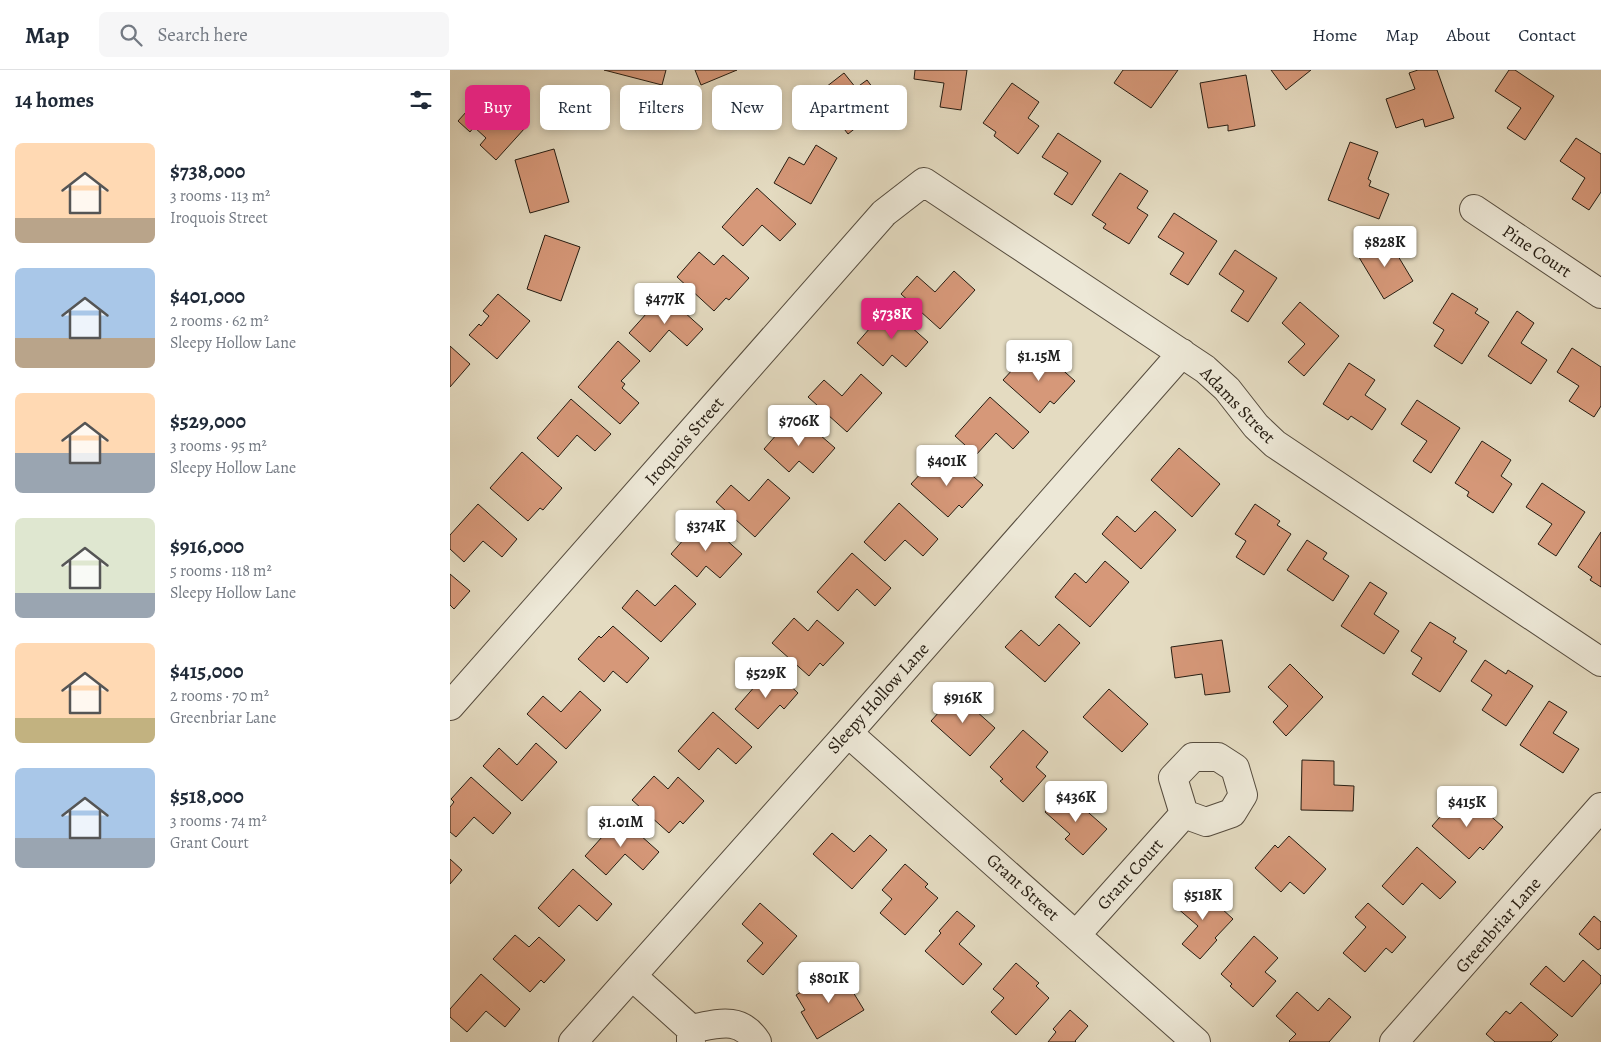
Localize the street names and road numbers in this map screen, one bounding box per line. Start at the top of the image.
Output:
street label: Pine Court [1498,219,1576,283]
street label: Adams Street [1195,361,1281,449]
street label: Iroquois Street [639,392,729,490]
street label: Sleepy Hollow Lane [822,637,934,759]
street label: Grant Court [1091,833,1169,915]
street label: Grant Street [981,848,1065,926]
street label: Greenbriar Lane [1450,872,1546,978]

